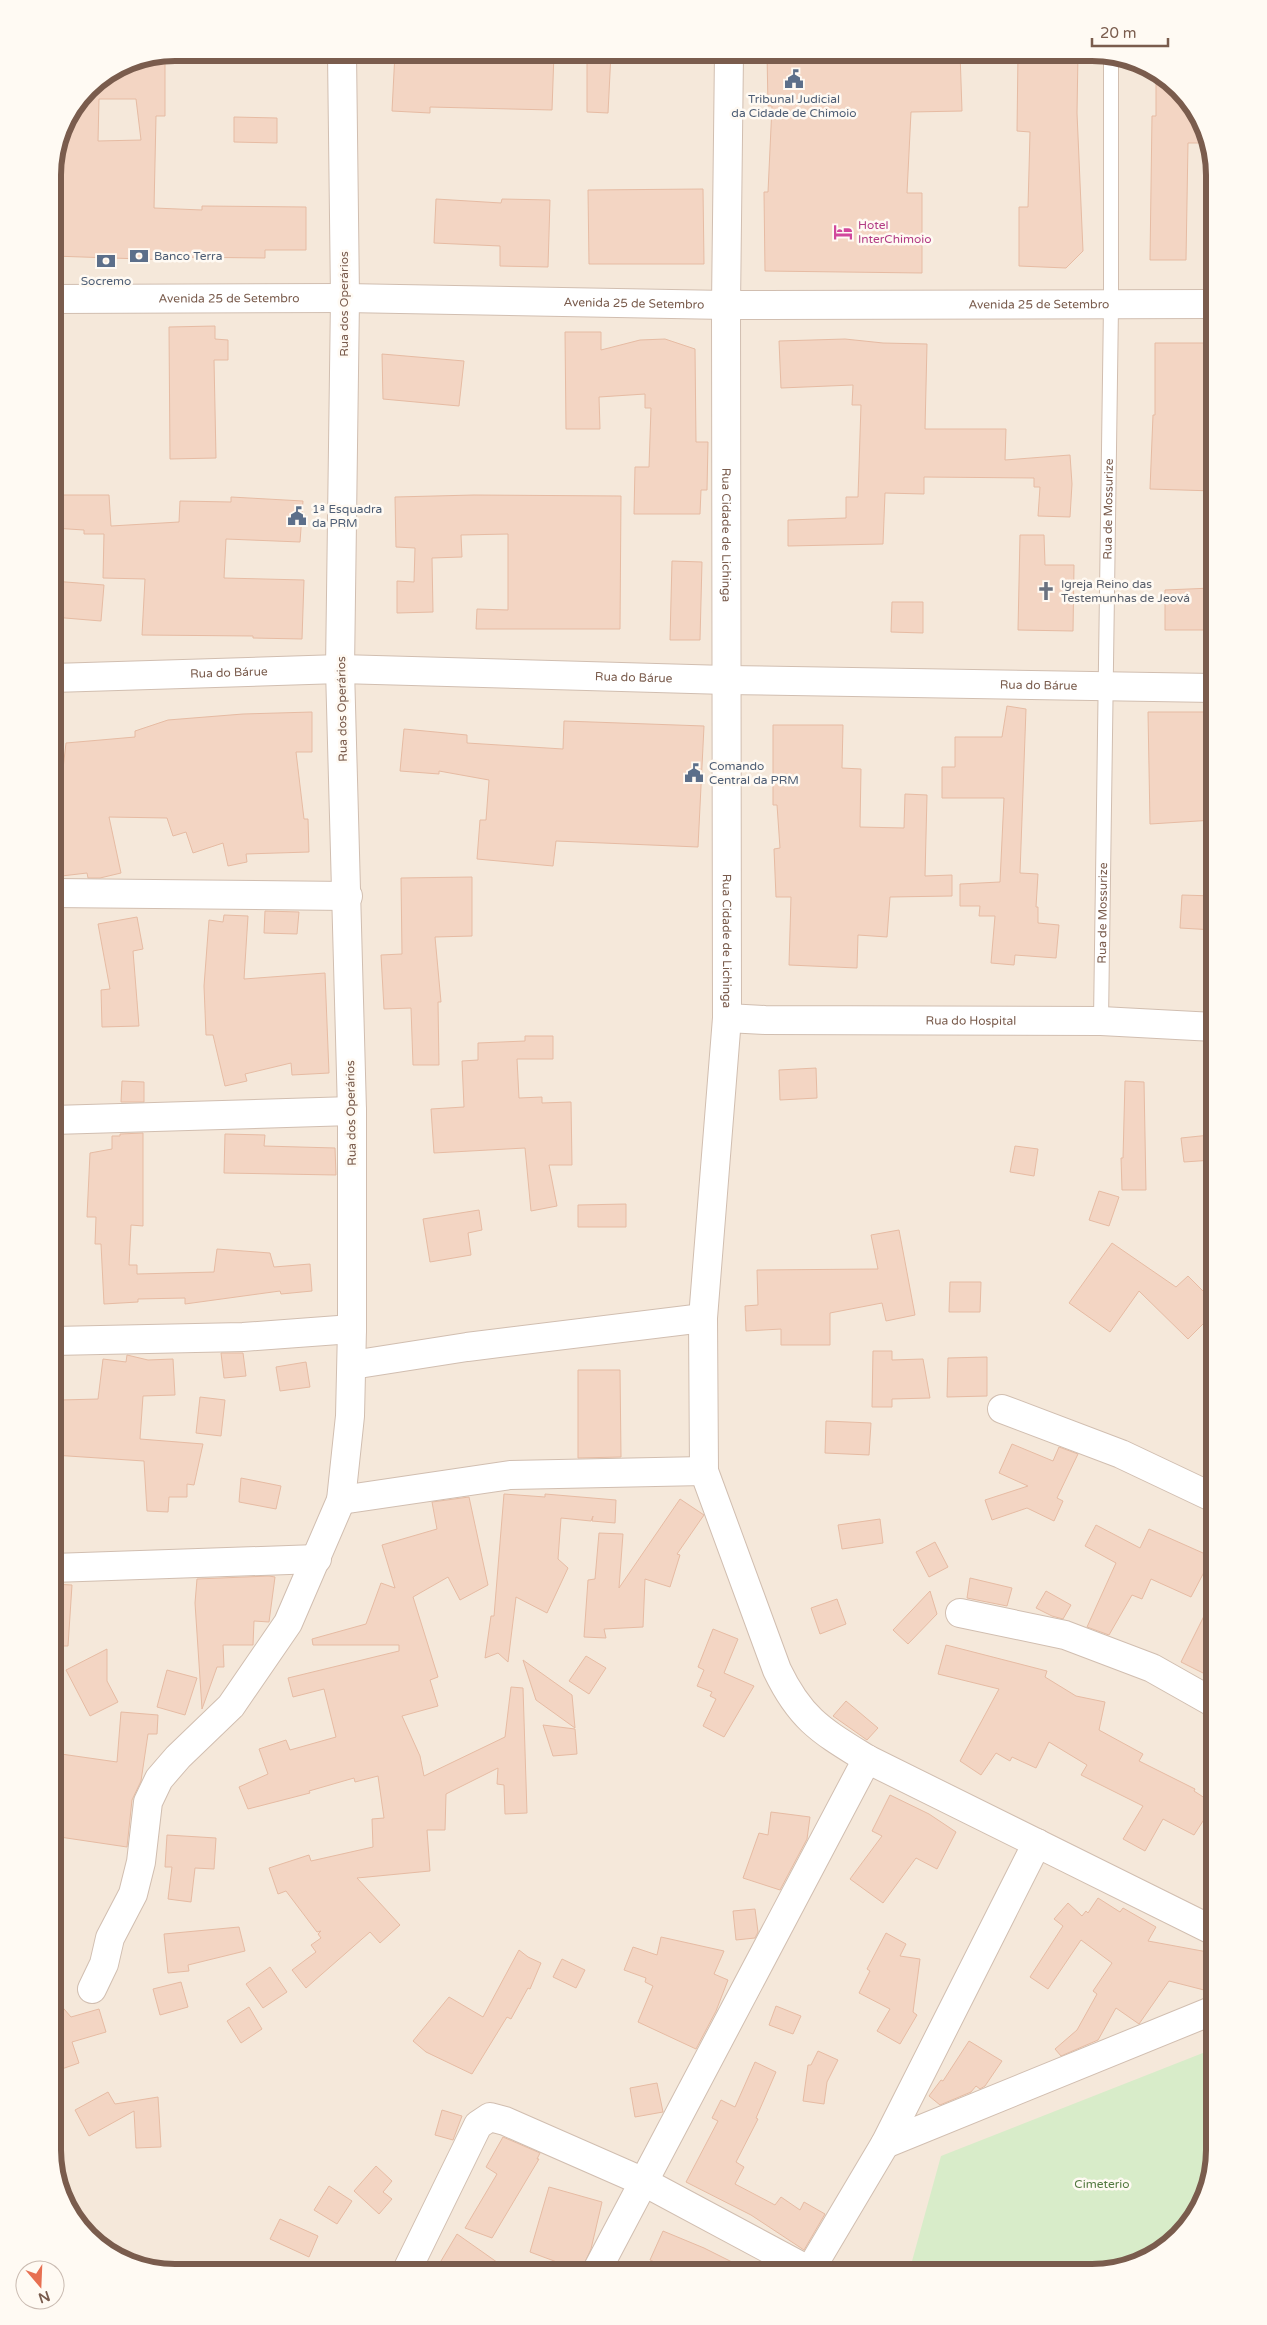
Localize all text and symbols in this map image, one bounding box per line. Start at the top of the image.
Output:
scale bar [1092,15,1168,47]
text: 20 m [1100,24,1137,42]
public building icon: Tribunal Judicial da Cidade de Chimoio [783,68,805,90]
place label: Tribunal Judicial da Cidade de Chimoio [731,92,857,120]
place label: Hotel InterChimoio [858,218,932,246]
hotel icon: Hotel InterChimoio [832,221,854,243]
bank icon: Banco Terra [128,245,150,267]
place label: Banco Terra [154,249,222,263]
bank icon: Socremo [95,250,117,272]
street label: Rua dos Operários [337,251,351,357]
place label: Socremo [81,274,131,288]
street label: Avenida 25 de Setembro [159,291,299,306]
street label: Avenida 25 de Setembro [563,295,705,312]
street label: Avenida 25 de Setembro [968,297,1109,312]
street label: Rua de Mossurize [1100,458,1116,560]
street label: Rua Cidade de Lichinga [719,468,733,602]
place label: 1ª Esquadra da PRM [312,502,382,530]
public building icon: 1ª Esquadra da PRM [286,505,308,527]
place label: Igreja Reino das Testemunhas de Jeová [1061,577,1190,605]
church icon: Igreja Reino das Testemunhas de Jeová [1035,580,1057,602]
street label: Rua dos Operários [334,656,350,762]
street label: Rua do Bárue [190,664,268,681]
street label: Rua do Bárue [595,669,673,685]
street label: Rua do Bárue [1000,677,1078,693]
place label: Comando Central da PRM [709,759,799,787]
public building icon: Comando Central da PRM [683,762,705,784]
street label: Rua de Mossurize [1095,862,1110,964]
street label: Rua Cidade de Lichinga [720,874,734,1008]
street label: Rua do Hospital [926,1013,1016,1028]
street label: Rua dos Operários [343,1060,359,1166]
park label: Cimeterio [1074,2177,1130,2191]
north arrow [15,2260,65,2310]
text: N [36,2287,52,2307]

